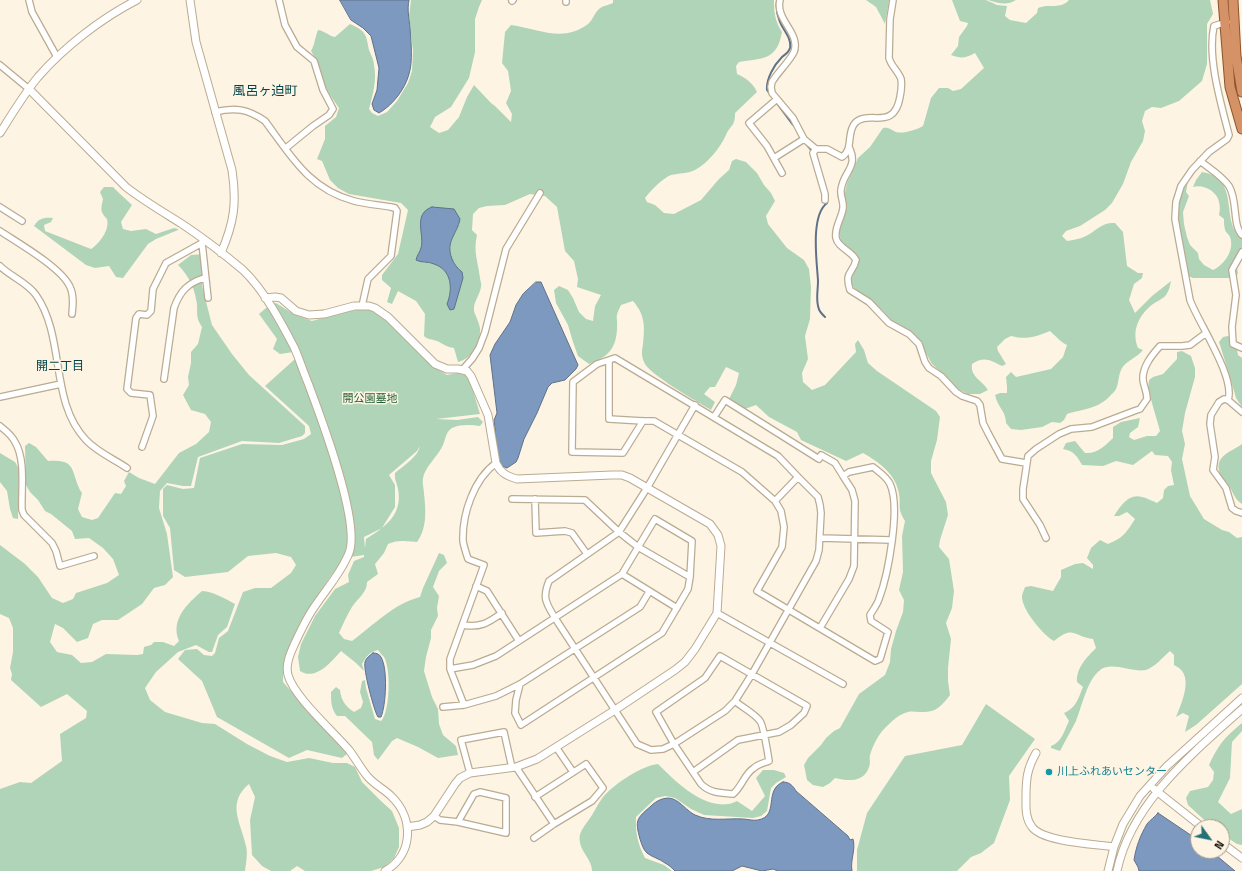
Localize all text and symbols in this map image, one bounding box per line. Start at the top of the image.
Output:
district label: 風呂ヶ迫町 [233,84,297,100]
district label: 開二丁目 [36,360,84,374]
park label: 開公園墓地 [343,392,397,406]
place label: 川上ふれあいセンター [1057,765,1167,779]
marker: 川上ふれあいセンター [1044,767,1054,777]
north arrow [1190,819,1230,859]
text: N [1210,837,1228,853]

